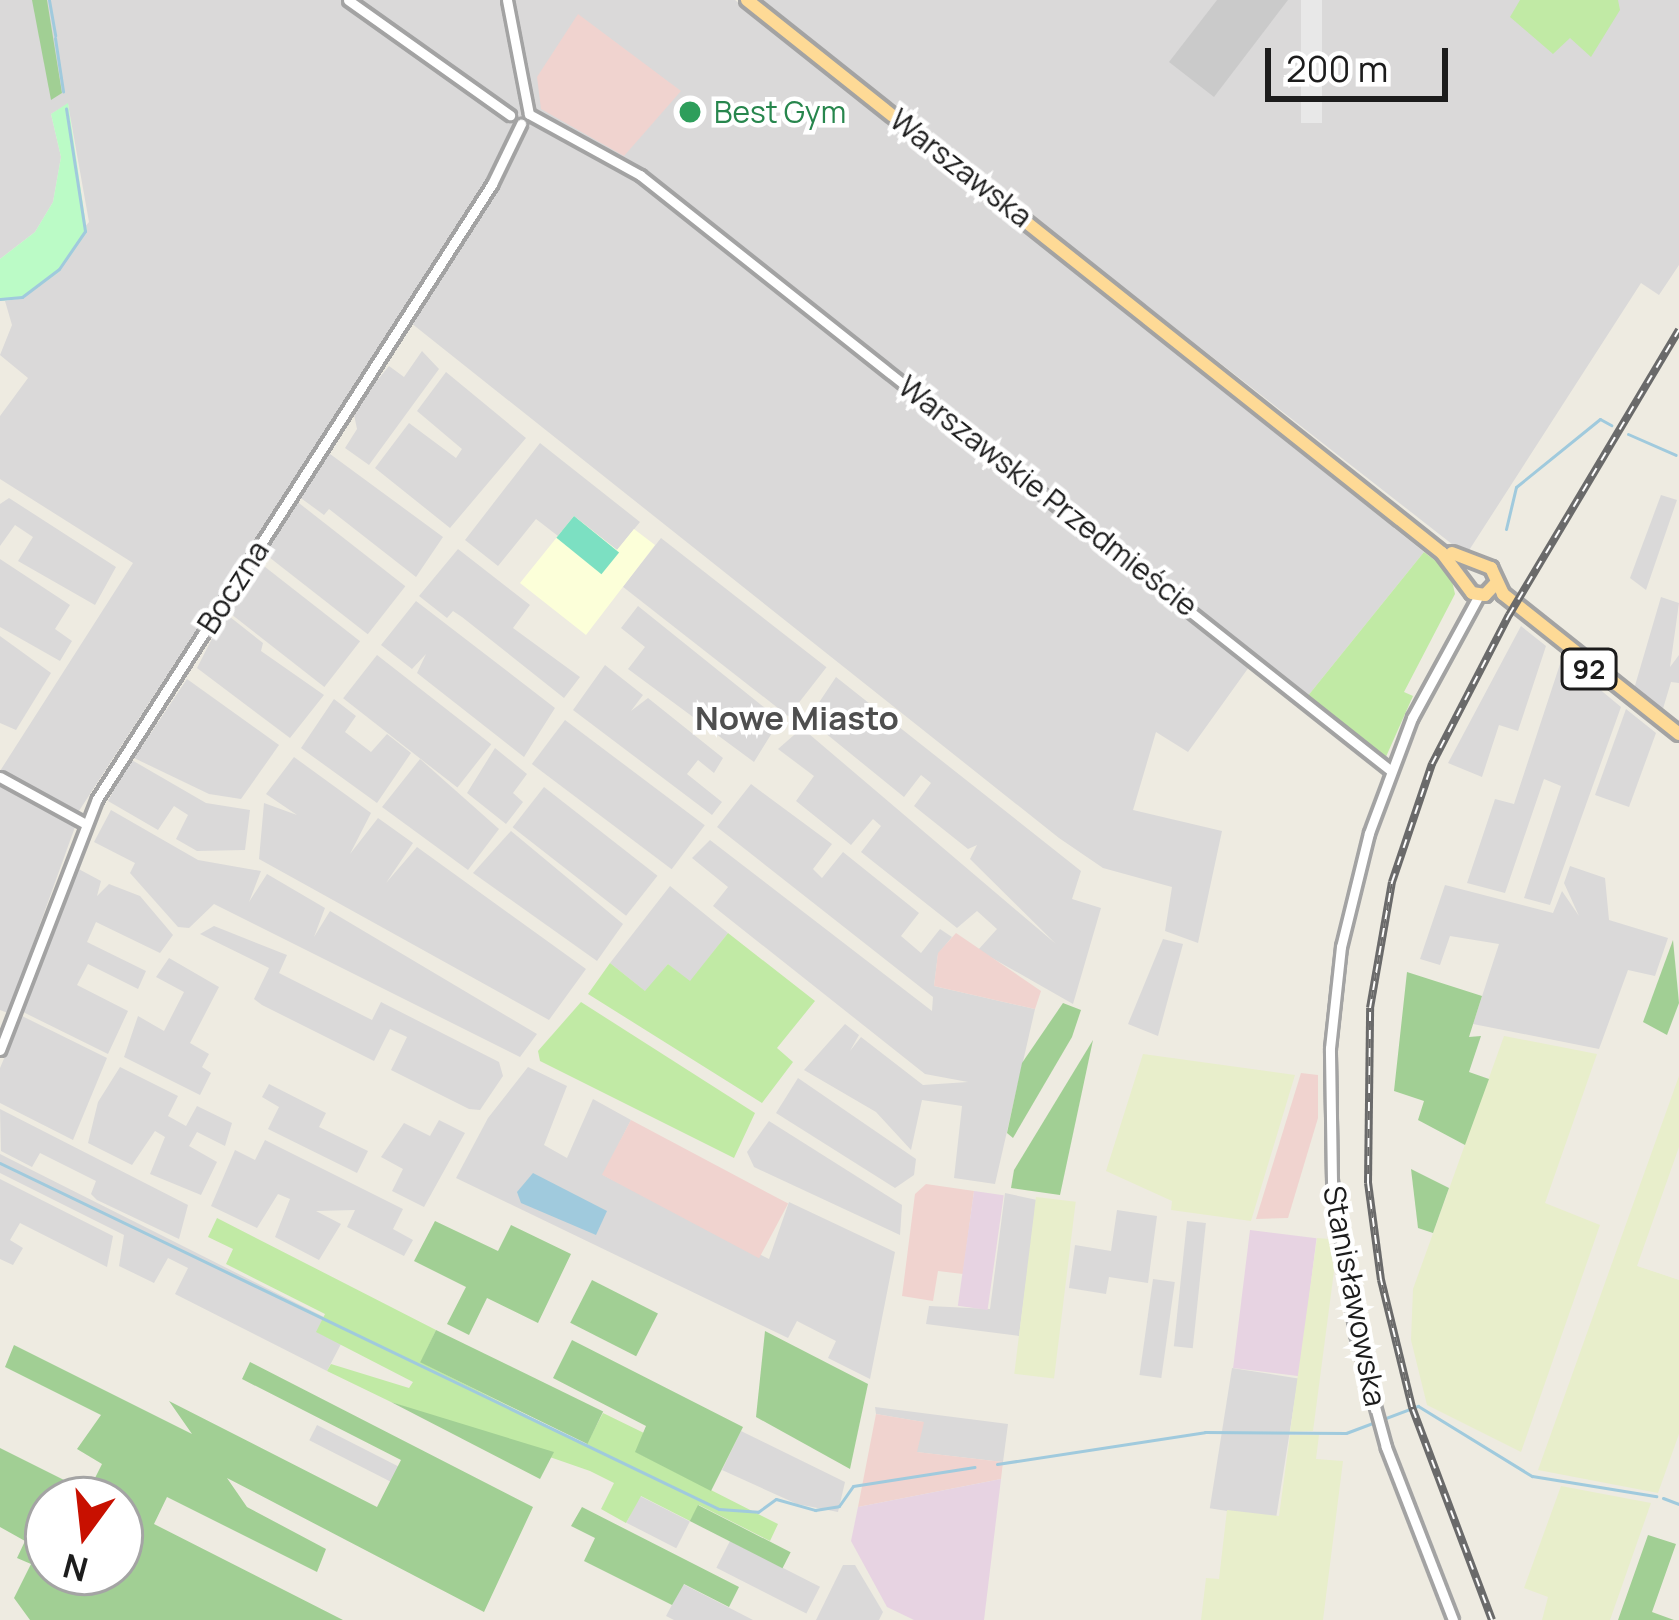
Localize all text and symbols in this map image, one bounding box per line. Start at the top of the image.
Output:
scale bar [1271,24,1454,98]
text: 200 m [1286,44,1388,93]
place label: Best Gym [714,94,846,130]
marker: Best Gym [677,99,703,125]
street label: Warszawska [883,101,1039,235]
street label: Warszawskie Przedmieście [891,368,1205,624]
street label: Boczna [190,534,276,640]
road number: 92 [1559,648,1619,690]
district label: Nowe Miasto [695,698,899,738]
street label: Stanisławowska [1316,1183,1394,1409]
north arrow [24,1476,144,1596]
text: N [58,1544,93,1593]

